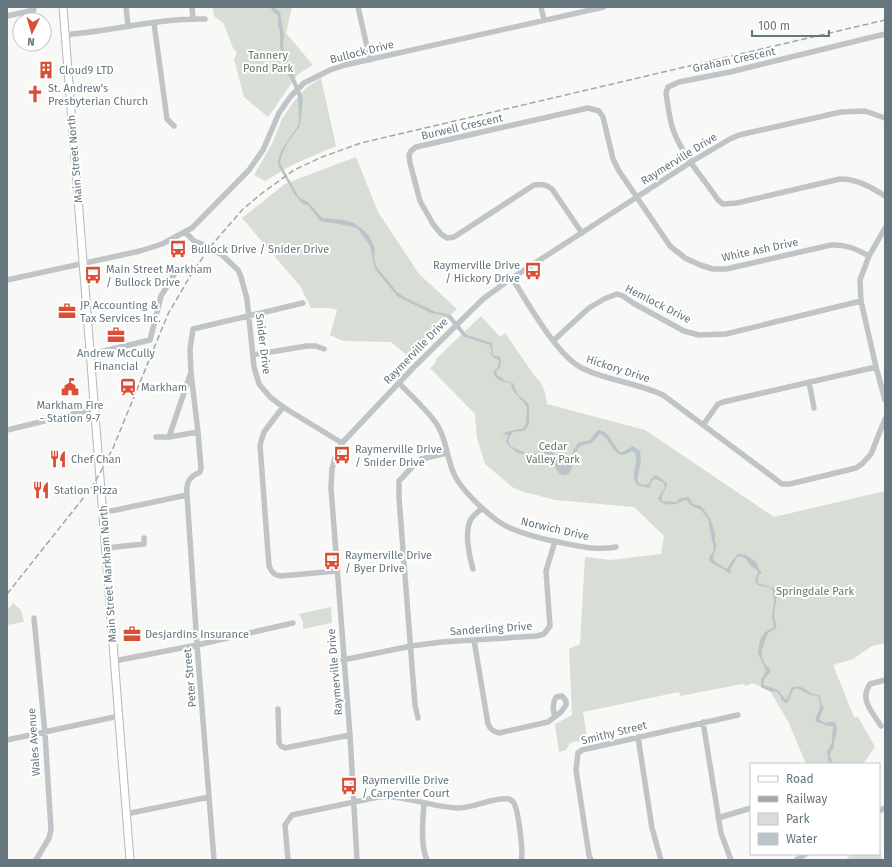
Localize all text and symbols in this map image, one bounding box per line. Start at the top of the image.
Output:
north arrow [12,12,52,52]
scale bar [752,12,829,38]
text: 100 m [758,19,790,33]
text: N [27,35,35,48]
street label: Bullock Drive [329,38,395,66]
street label: Graham Crescent [692,45,776,75]
park label: Tannery Pond Park [243,49,293,75]
building icon: Cloud9 LTD [36,60,56,80]
place label: Cloud9 LTD [59,64,114,77]
place label: St. Andrew's Presbyterian Church [48,82,148,108]
church icon: St. Andrew's Presbyterian Church [25,84,45,104]
street label: Burwell Crescent [420,111,504,143]
street label: Main Street North [65,114,85,204]
street label: Raymerville Drive [639,130,719,188]
street label: White Ash Drive [721,236,799,264]
bus stop icon: Bullock Drive / Snider Drive [168,239,188,259]
place label: Bullock Drive / Snider Drive [191,243,329,256]
place label: Raymerville Drive / Hickory Drive [433,259,520,285]
bus stop icon: Raymerville Drive / Hickory Drive [523,261,543,281]
place label: Main Street Markham / Bullock Drive [106,263,212,289]
bus stop icon: Main Street Markham / Bullock Drive [83,265,103,285]
street label: Hemlock Drive [623,282,693,326]
place label: JP Accounting & Tax Services Inc. [80,299,161,325]
office icon: JP Accounting & Tax Services Inc. [57,301,77,321]
street label: Snider Drive [253,313,273,375]
street label: Raymerville Drive [381,315,451,387]
office icon: Andrew McCully Financial [106,325,126,345]
place label: Andrew McCully Financial [77,347,156,373]
street label: Hickory Drive [585,353,651,385]
public building icon: Markham Fire - Station 9-7 [60,377,80,397]
station icon: Markham [118,377,138,397]
place label: Markham [141,381,187,394]
place label: Markham Fire - Station 9-7 [36,399,104,425]
park label: Cedar Valley Park [526,440,580,466]
place label: Raymerville Drive / Snider Drive [355,443,442,469]
bus stop icon: Raymerville Drive / Snider Drive [332,445,352,465]
restaurant icon: Chef Chan [48,449,68,469]
place label: Chef Chan [71,453,121,466]
restaurant icon: Station Pizza [31,480,51,500]
place label: Station Pizza [54,484,118,497]
street label: Main Street Markham North [97,505,119,643]
street label: Norwich Drive [520,515,590,543]
place label: Raymerville Drive / Byer Drive [345,549,432,575]
bus stop icon: Raymerville Drive / Byer Drive [322,551,342,571]
park label: Springdale Park [776,585,854,598]
street label: Sanderling Drive [449,620,533,638]
office icon: Desjardins Insurance [122,624,142,644]
place label: Desjardins Insurance [145,628,249,641]
street label: Raymerville Drive [325,628,345,716]
street label: Peter Street [181,648,199,708]
street label: Wales Avenue [25,707,43,777]
street label: Smithy Street [580,719,648,747]
legend [750,763,880,855]
text: Road [786,772,814,786]
place label: Raymerville Drive / Carpenter Court [362,774,450,800]
bus stop icon: Raymerville Drive / Carpenter Court [339,776,359,796]
text: Railway [786,792,827,806]
text: Park [786,812,810,826]
text: Water [786,832,818,846]

